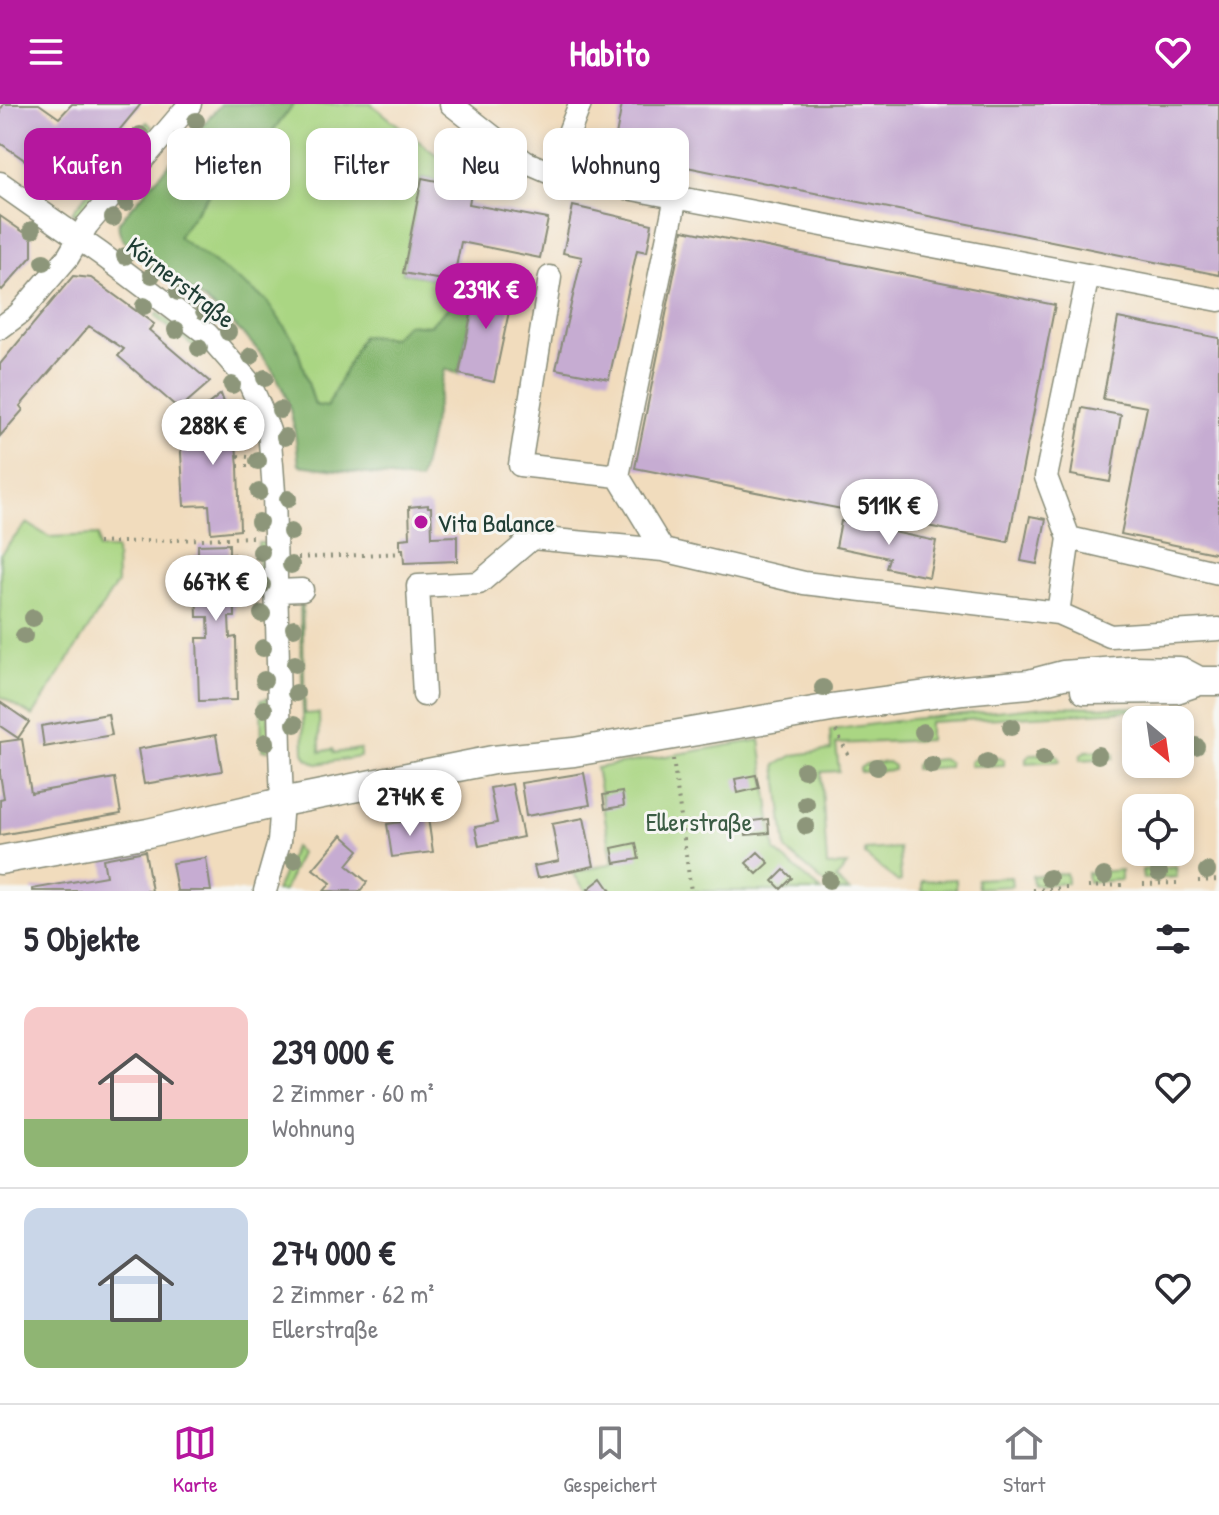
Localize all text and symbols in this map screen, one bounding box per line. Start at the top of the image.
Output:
text: Habito [569,28,650,77]
icon: menu [24,30,68,74]
icon: heart [1151,30,1195,74]
chip: Kaufen [24,128,151,200]
chip: Mieten [167,128,290,200]
chip: Filter [306,128,418,200]
chip: Neu [434,128,527,200]
chip: Wohnung [543,128,689,200]
street label: Körnerstraße [119,228,243,336]
pin: 239K € [421,263,551,331]
text: 239K € [453,271,519,306]
pin: 288K € [148,399,278,467]
text: 288K € [180,407,246,442]
pin: 511K € [824,479,954,547]
text: 511K € [858,487,920,522]
place label: Vita Balance [437,505,555,540]
marker: Vita Balance [412,513,430,531]
pin: 667K € [151,555,281,623]
text: 667K € [183,563,249,598]
north arrow [1122,706,1194,778]
map controls [1122,706,1194,866]
pin: 274K € [345,770,475,838]
text: 274K € [377,778,443,813]
button: locate [1122,794,1194,866]
park label: Ellerstraße [646,804,752,839]
text: 5 Objekte [24,916,140,962]
icon: filters [1151,917,1195,961]
text: 239 000 € [272,1029,393,1075]
icon: home [88,1039,184,1135]
icon: heart [1151,1065,1195,1109]
text: 2 Zimmer · 60 m² [272,1075,434,1110]
text: Wohnung [272,1110,355,1145]
text: 274 000 € [272,1230,395,1276]
icon: home [88,1240,184,1336]
icon: heart [1151,1266,1195,1310]
text: 2 Zimmer · 62 m² [272,1276,434,1311]
text: Ellerstraße [272,1311,378,1346]
tab: Karte [173,1421,218,1499]
tab: Gespeichert [563,1421,657,1499]
tab: Start [1002,1421,1046,1499]

